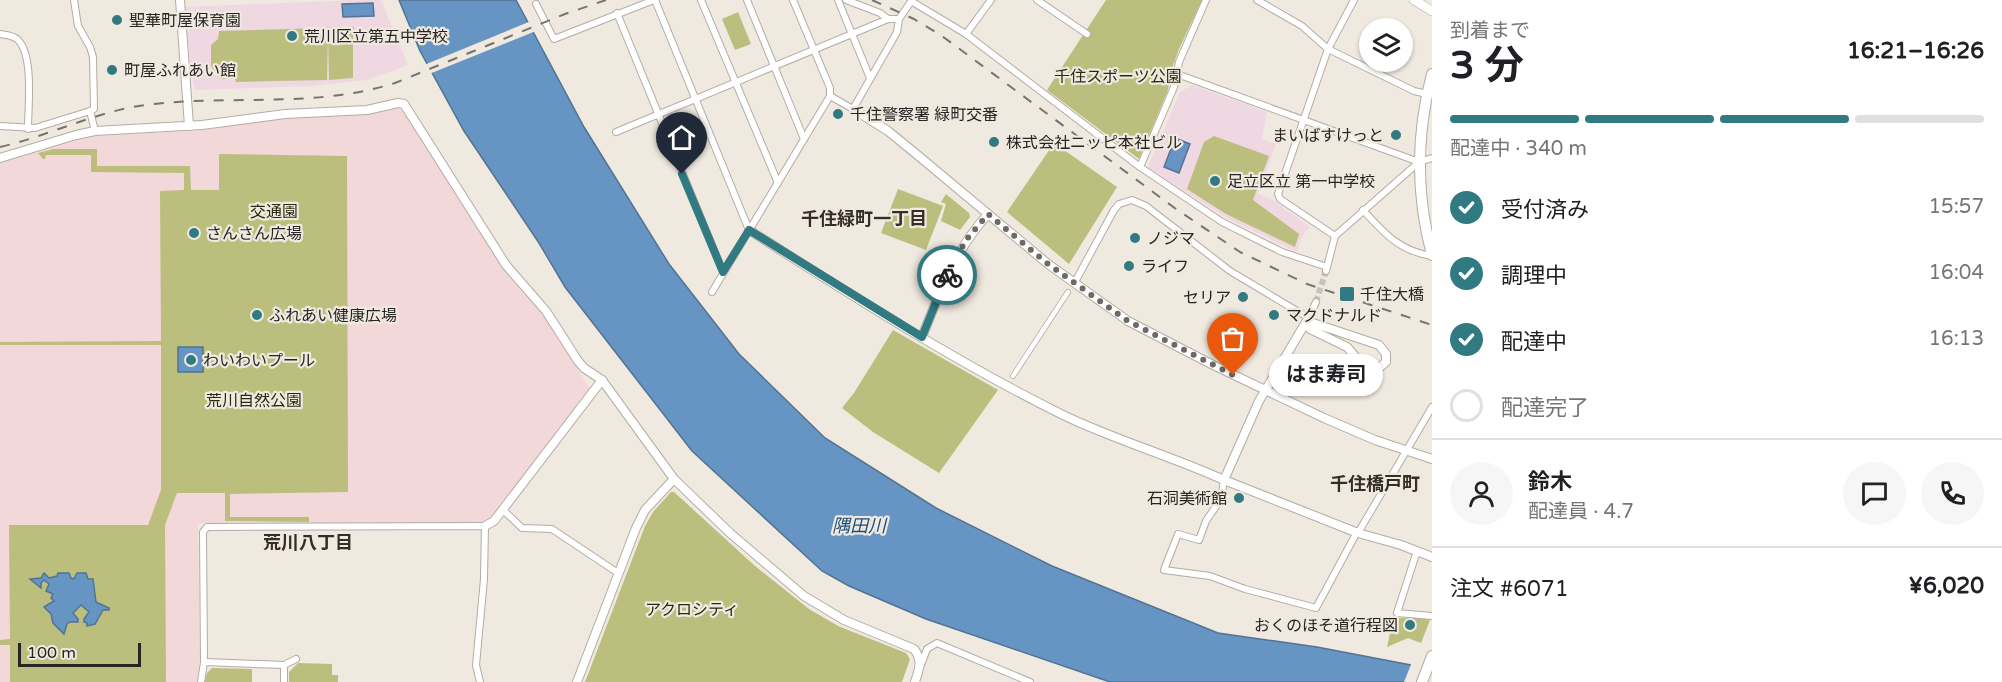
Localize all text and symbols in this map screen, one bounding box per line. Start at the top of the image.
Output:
place label: 聖華町屋保育園 [129,11,241,31]
marker: 聖華町屋保育園 [110,13,124,27]
map controls [1359,18,1413,72]
button: layers [1359,18,1413,72]
text: 到着まで [1450,19,1530,43]
place label: 荒川区立第五中学校 [304,27,448,47]
marker: 荒川区立第五中学校 [285,29,299,43]
text: 16:21–16:26 [1847,38,1984,64]
text: 3 分 [1450,42,1524,89]
place label: 町屋ふれあい館 [124,61,236,81]
marker: 町屋ふれあい館 [105,63,119,77]
park label: 千住スポーツ公園 [1054,67,1182,87]
place label: 千住警察署 緑町交番 [850,105,998,125]
marker: 千住警察署 緑町交番 [831,107,845,121]
pin [656,112,707,174]
icon: home [665,121,698,154]
place label: まいばすけっと [1272,126,1384,146]
marker: まいばすけっと [1389,128,1403,142]
place label: 株式会社ニッピ本社ビル [1006,133,1182,153]
marker: 株式会社ニッピ本社ビル [987,135,1001,149]
text: 配達中 · 340 m [1450,137,1587,161]
place label: 足立区立 第一中学校 [1227,172,1375,192]
marker: 足立区立 第一中学校 [1208,174,1222,188]
icon: check [1450,191,1483,224]
text: 15:57 [1929,195,1984,219]
text: 受付済み [1501,197,1589,223]
park label: 交通園 [250,202,298,222]
district label: 千住緑町一丁目 [801,208,927,230]
place label: さんさん広場 [206,224,302,244]
marker: さんさん広場 [187,226,201,240]
place label: ノジマ [1147,229,1195,249]
marker: ノジマ [1128,231,1142,245]
courier [917,245,977,305]
place label: ライフ [1141,257,1189,277]
icon: check [1450,257,1483,290]
icon: bike [931,259,964,292]
marker: ライフ [1122,259,1136,273]
text: 16:04 [1929,261,1984,285]
text: 調理中 [1501,263,1567,289]
marker: 千住大橋 [1338,285,1356,303]
place label: 千住大橋 [1360,285,1424,305]
place label: セリア [1183,288,1231,308]
marker: セリア [1236,290,1250,304]
place label: ふれあい健康広場 [269,306,397,326]
place label: マクドナルド [1286,306,1382,326]
marker: ふれあい健康広場 [250,308,264,322]
marker: マクドナルド [1267,308,1281,322]
pin [1207,313,1258,375]
icon: bag [1216,322,1249,355]
icon: check [1450,323,1483,356]
text: 16:13 [1929,327,1984,351]
text: 配達中 [1501,329,1567,355]
place label: わいわいプール [203,351,315,371]
marker: わいわいプール [184,353,198,367]
callout: はま寿司 [1269,354,1383,396]
text: はま寿司 [1286,363,1366,387]
park label: 荒川自然公園 [206,391,302,411]
text: 配達完了 [1501,395,1589,421]
button: person [1450,462,1513,525]
button: chat [1843,462,1906,525]
button: phone [1921,462,1984,525]
text: 鈴木 [1528,469,1572,495]
district label: 千住橋戸町 [1330,473,1420,495]
place label: 石洞美術館 [1147,489,1227,509]
marker: 石洞美術館 [1232,491,1246,505]
text: 配達員 · 4.7 [1528,500,1634,524]
water label: 隅田川 [832,515,888,537]
district label: 荒川八丁目 [263,532,353,554]
text: ¥6,020 [1909,573,1984,599]
text: 注文 #6071 [1450,576,1568,602]
park label: アクロシティ [645,600,739,620]
place label: おくのほそ道行程図 [1254,616,1398,636]
marker: おくのほそ道行程図 [1403,618,1417,632]
scale bar [18,640,141,668]
text: 100 m [27,643,76,663]

